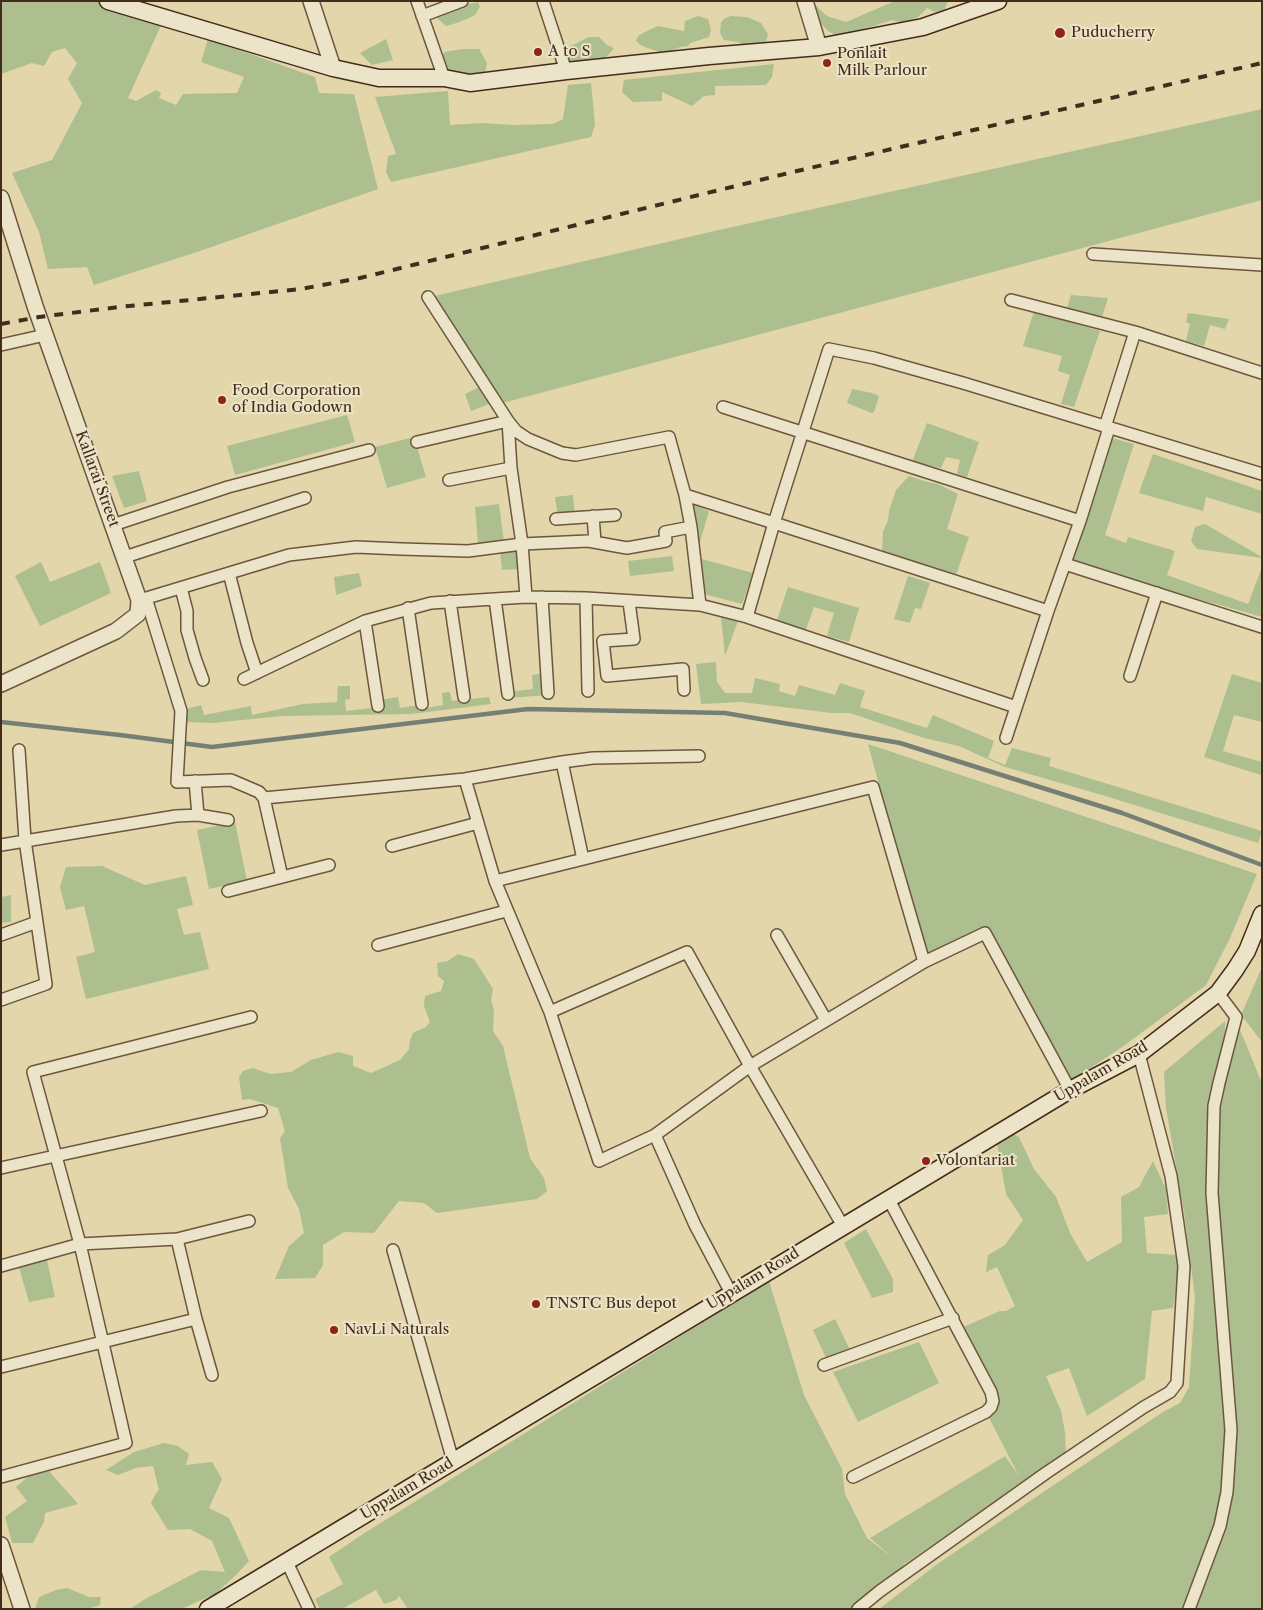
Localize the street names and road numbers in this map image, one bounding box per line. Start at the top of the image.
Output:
street label: Kallarai Street [71,428,123,530]
street label: Uppalam Road [1051,1038,1151,1106]
street label: Uppalam Road [703,1244,803,1314]
street label: Uppalam Road [357,1454,457,1524]

